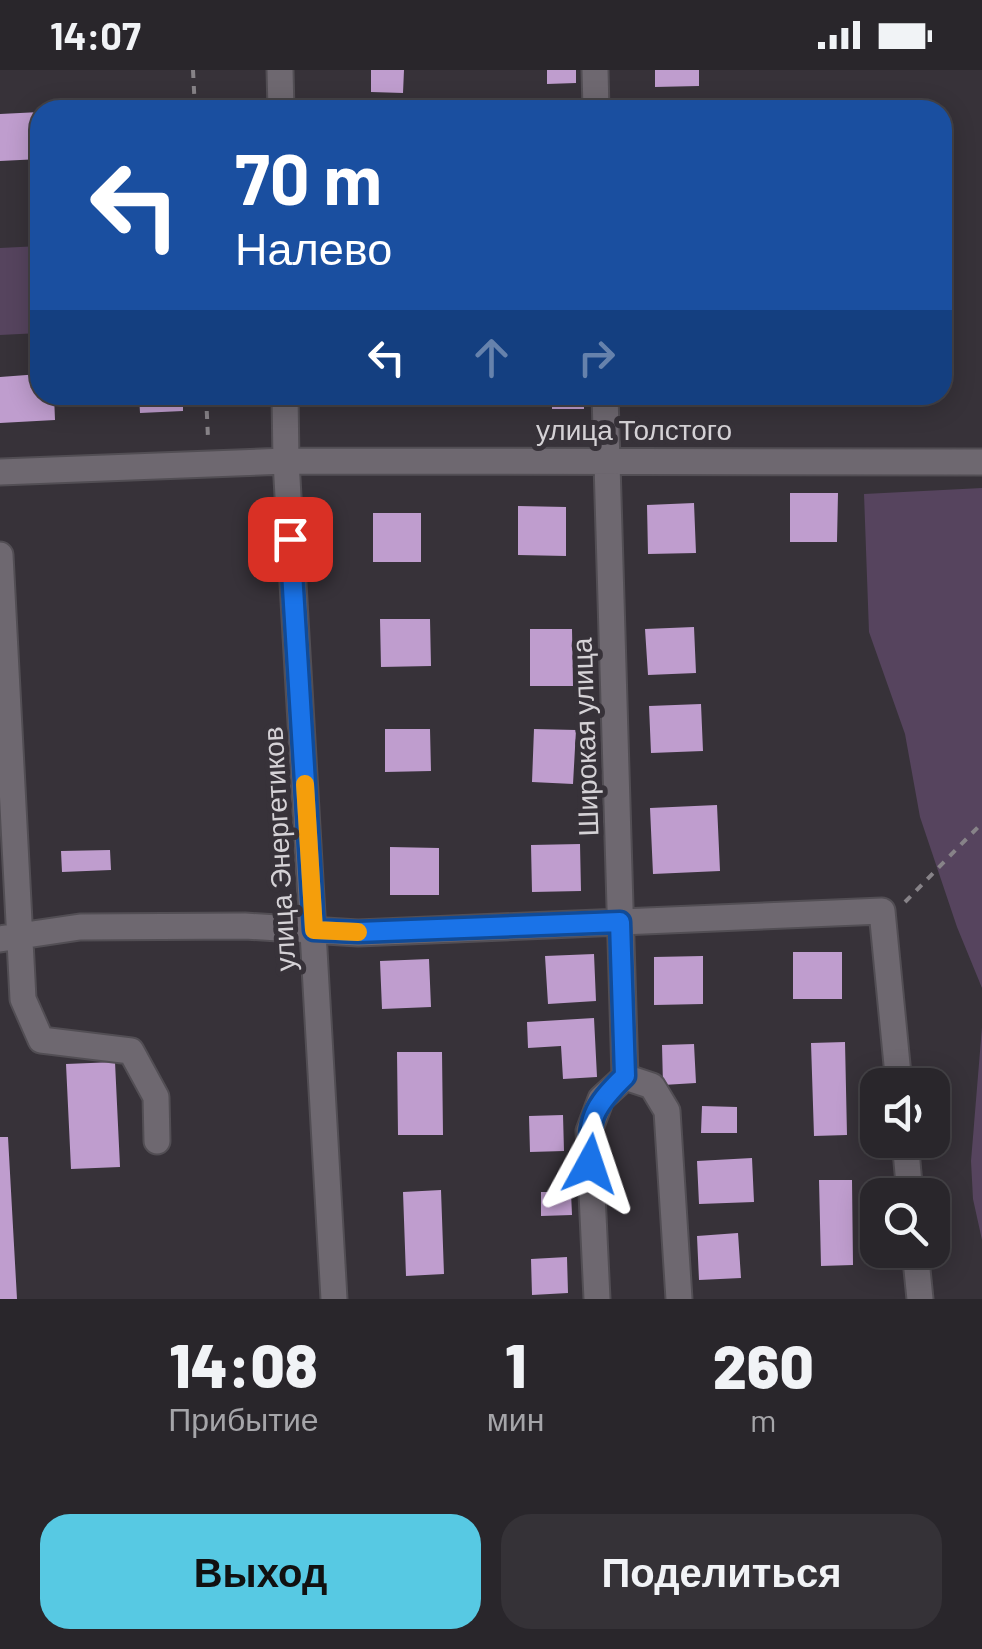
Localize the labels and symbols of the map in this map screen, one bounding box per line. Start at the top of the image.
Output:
street label: улица Толстого [536,412,732,446]
pin [248,497,333,582]
street label: Широкая улица [564,637,604,837]
street label: улица Энергетиков [255,726,301,972]
position arrow [538,1112,642,1216]

